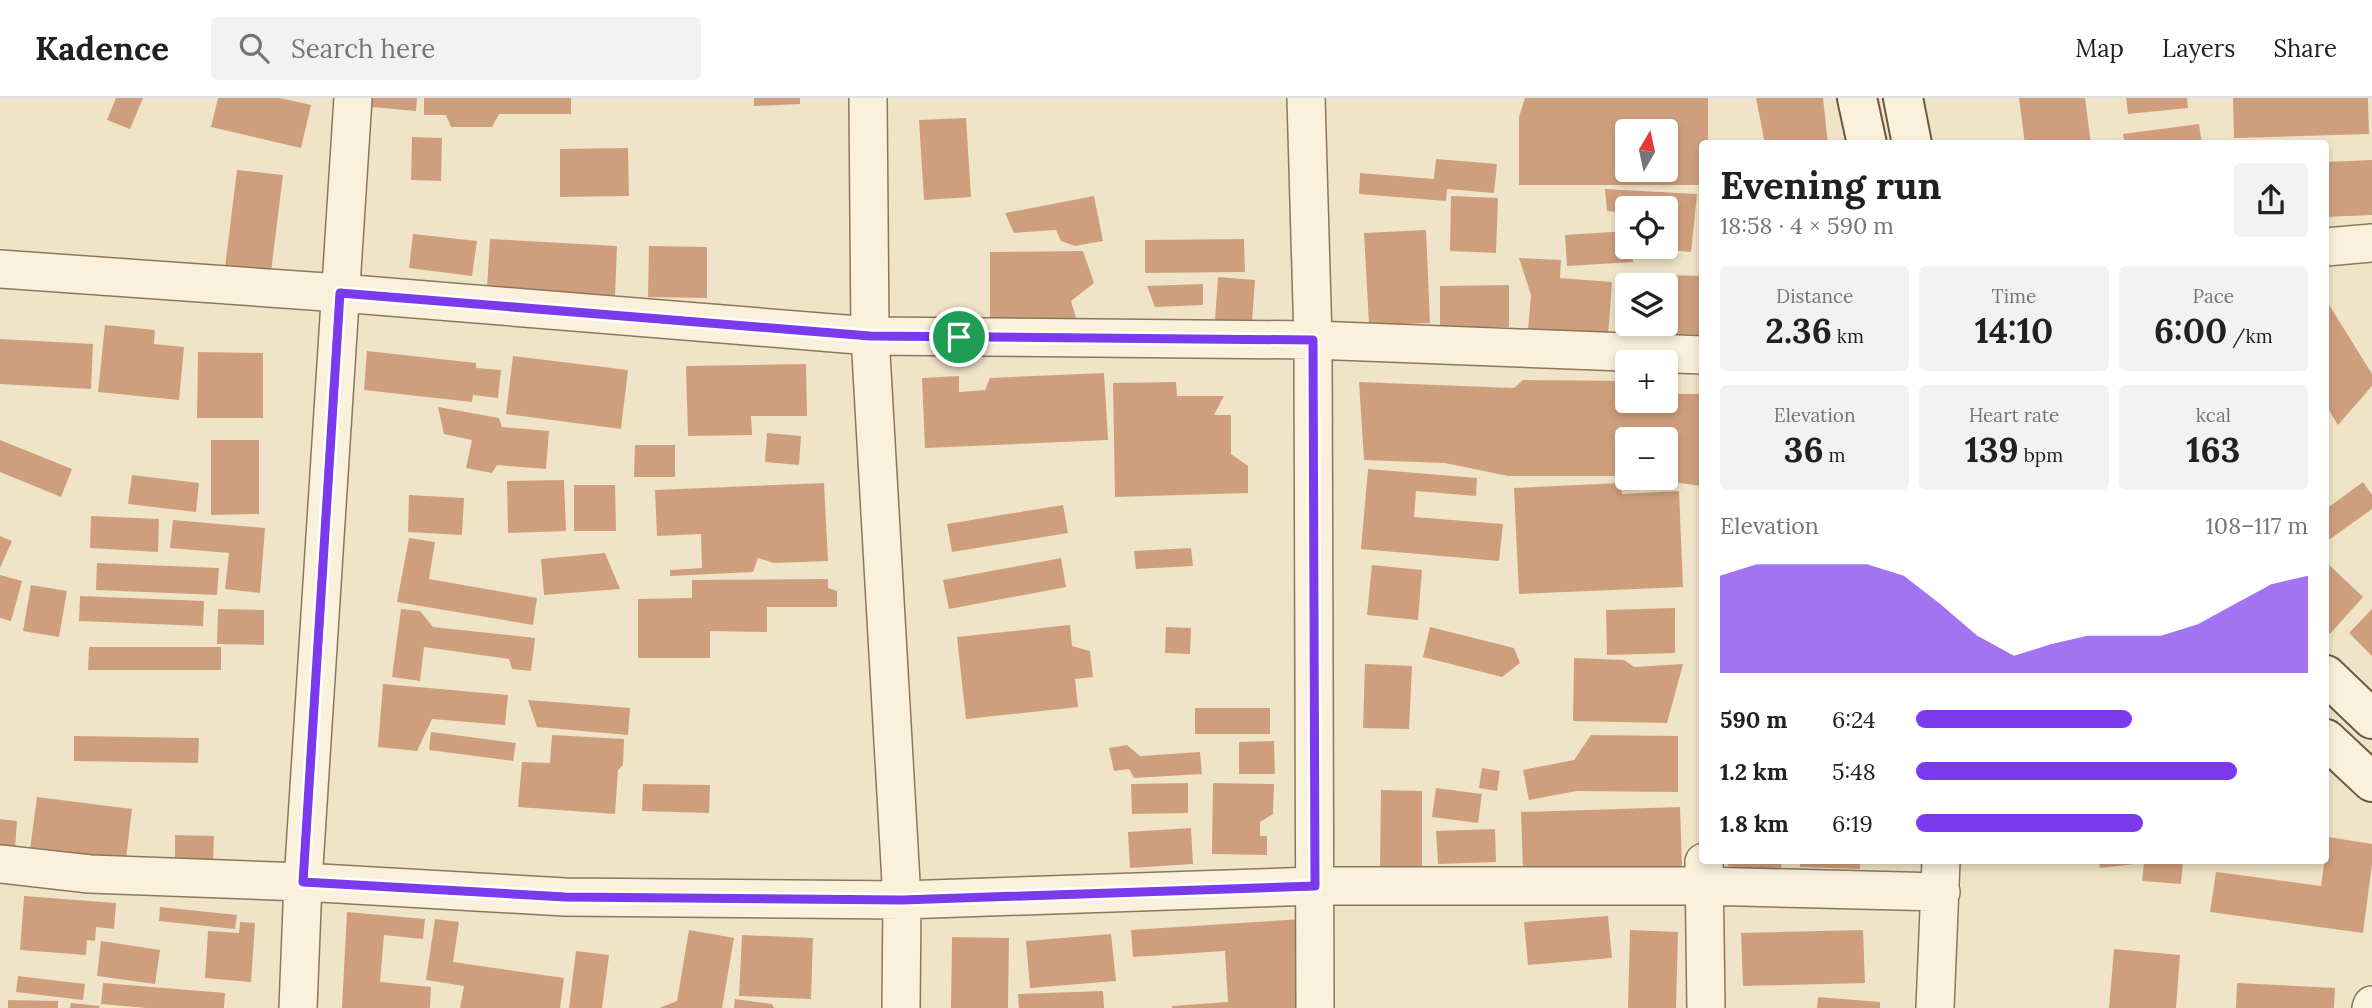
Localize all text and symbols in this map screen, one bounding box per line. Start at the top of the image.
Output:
search box [211,17,701,80]
text: Kadence [35,27,169,69]
icon: search [235,29,273,67]
text: Search here [291,32,435,65]
text: Map [2075,33,2124,64]
text: Layers [2162,33,2235,64]
text: Share [2273,33,2337,64]
north arrow [1615,119,1678,182]
map controls [1615,119,1678,490]
text: Evening run [1720,161,1942,209]
button: share [2234,163,2308,237]
button: locate [1615,196,1678,259]
text: 18:58 · 4 × 590 m [1720,211,1894,240]
button: layers [1615,273,1678,336]
text: Distance [1776,284,1853,308]
text: Time [1992,284,2036,308]
text: Pace [2193,284,2234,308]
pin [929,307,989,367]
text: 2.36 [1765,308,1832,353]
text: 14:10 [1975,308,2053,353]
text: 6:00 [2154,308,2227,353]
icon: arrive [940,318,978,356]
text: km [1832,324,1864,348]
text: /km [2227,324,2273,348]
button: + [1615,350,1678,413]
text: Elevation [1774,403,1855,427]
text: Heart rate [1969,403,2059,427]
text: kcal [2196,403,2231,427]
button: − [1615,427,1678,490]
text: 36 [1784,427,1824,472]
text: 139 [1965,427,2019,472]
text: 163 [2186,427,2240,472]
text: m [1824,443,1846,467]
text: bpm [2019,443,2063,467]
text: Elevation [1720,511,1819,540]
text: 108–117 m [2205,511,2308,540]
text: 590 m [1720,705,1788,734]
text: 6:24 [1832,705,1875,734]
text: 1.2 km [1720,757,1788,786]
text: 5:48 [1832,757,1876,786]
text: 1.8 km [1720,809,1789,838]
text: 6:19 [1832,809,1873,838]

